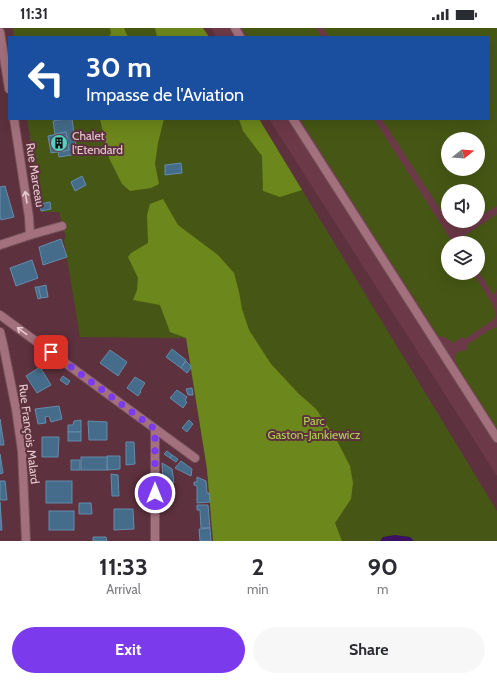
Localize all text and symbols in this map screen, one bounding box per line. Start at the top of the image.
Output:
text: 11:31 [20,5,48,23]
text: 30 m [86,50,152,84]
icon: left [20,52,72,104]
text: Impasse de l'Aviation [86,84,244,106]
place label: Chalet l'Etendard [72,128,123,157]
north arrow [441,132,485,176]
map controls [441,132,485,280]
building icon: Chalet l'Etendard [49,133,69,153]
street label: Rue Marceau [23,142,48,208]
button: sound [441,184,485,228]
one-way arrow [22,190,30,203]
button: layers [441,236,485,280]
one-way arrow [17,327,28,335]
pin [34,335,68,369]
icon: arrive [40,341,62,363]
street label: Rue François Malard [16,383,43,485]
park label: Parc Gaston-Jankiewicz [267,413,361,442]
position arrow [134,472,176,514]
text: 11:33 [99,552,148,581]
text: 2 [251,552,264,581]
text: 90 [368,552,398,581]
text: Arrival [106,581,141,597]
text: min [247,581,268,597]
text: m [377,581,388,597]
button: Exit [12,627,245,673]
button: Share [253,627,485,673]

